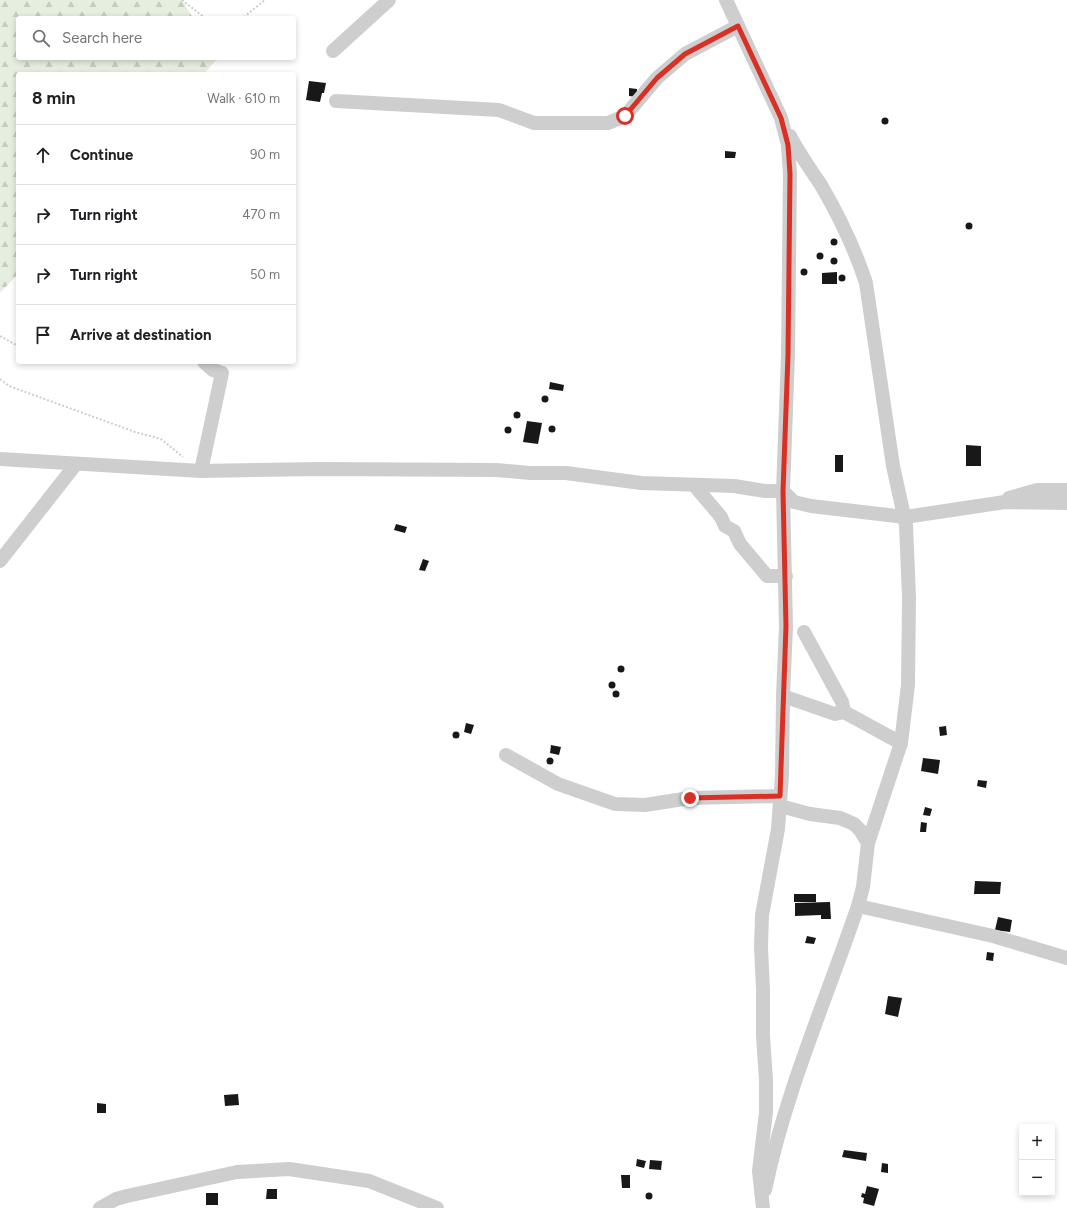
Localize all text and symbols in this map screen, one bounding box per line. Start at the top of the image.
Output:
search box [16,16,296,60]
icon: search [30,27,52,49]
text: Search here [62,29,142,47]
text: 8 min [32,88,75,108]
text: Walk · 610 m [207,91,280,106]
route start [616,107,634,125]
icon: ahead [32,144,54,166]
text: Continue [70,146,133,164]
text: 90 m [250,147,280,162]
icon: right [32,204,54,226]
text: Turn right [70,206,138,224]
text: 470 m [242,207,280,222]
icon: right [32,264,54,286]
text: Turn right [70,266,138,284]
text: 50 m [250,267,280,282]
icon: arrive [32,324,54,346]
text: Arrive at destination [70,326,211,344]
route end [681,789,699,807]
map controls [1019,1124,1055,1196]
button: + [1019,1124,1055,1160]
button: − [1019,1160,1055,1196]

